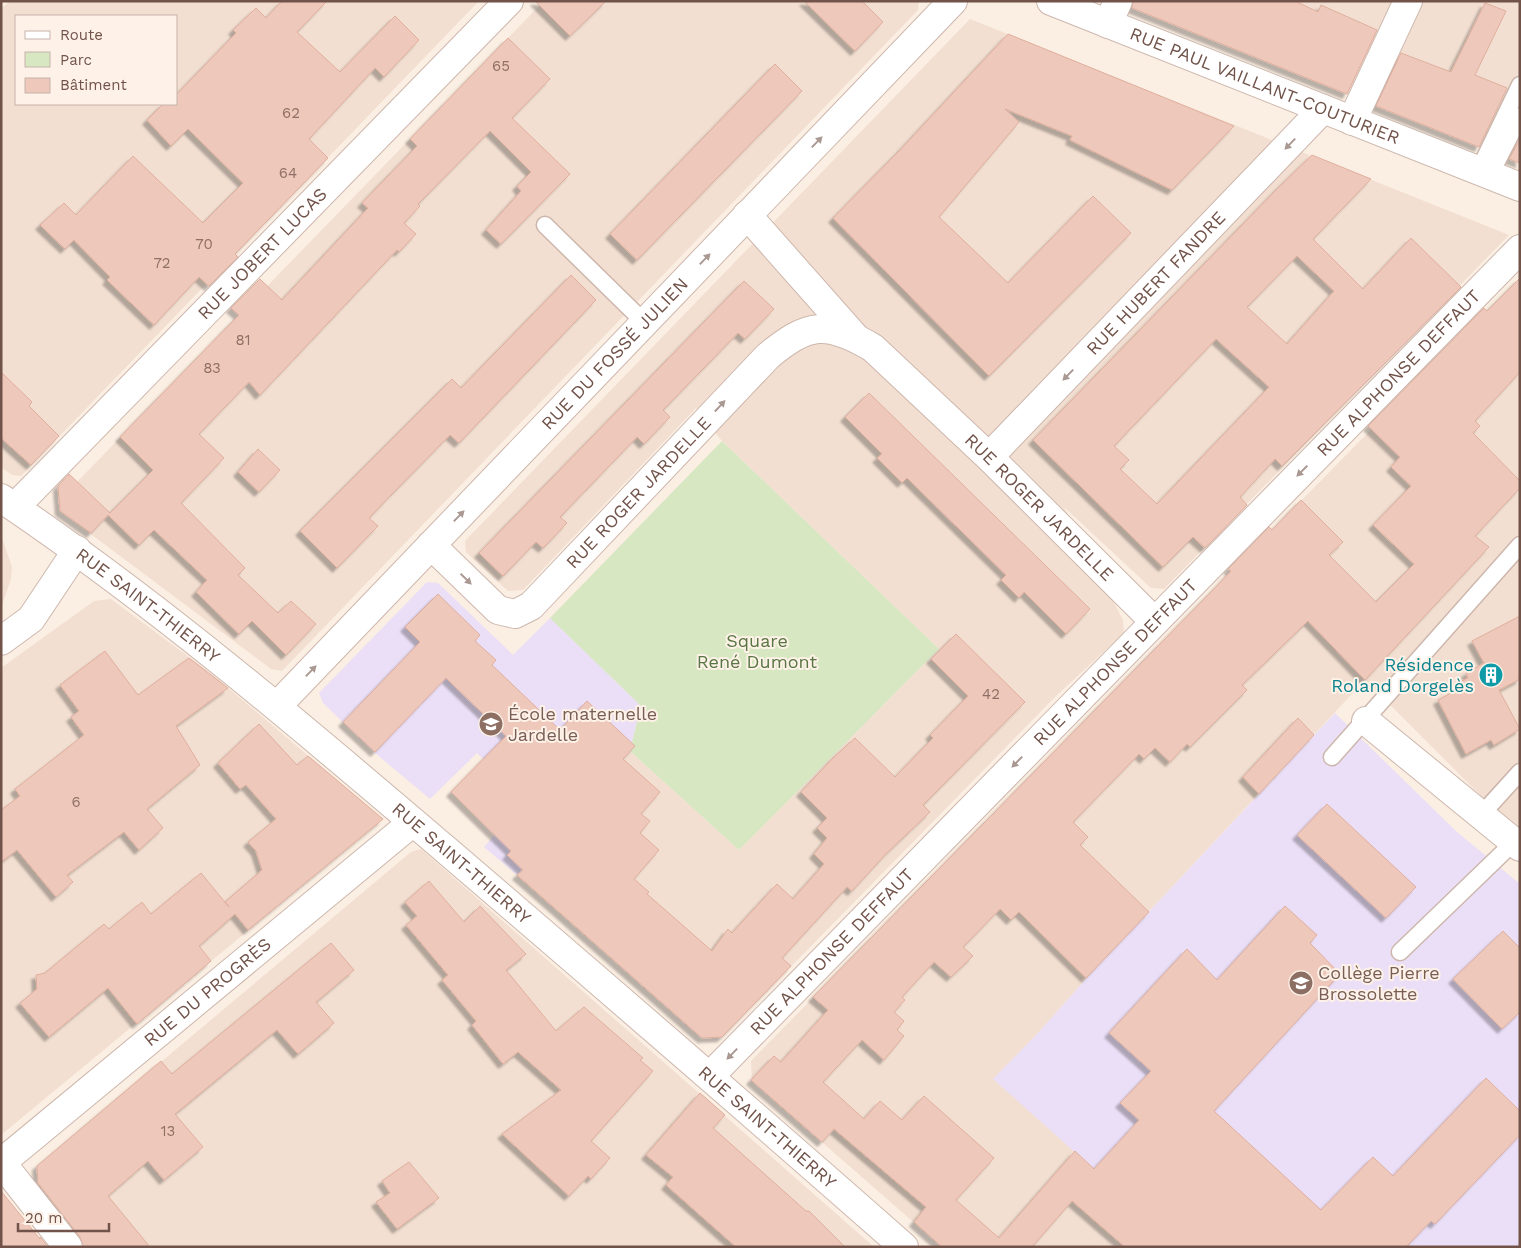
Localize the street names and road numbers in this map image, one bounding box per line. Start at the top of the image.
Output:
street label: RUE PAUL VAILLANT-COUTURIER [1127,22,1403,148]
street label: RUE JOBERT LUCAS [193,183,331,324]
street label: RUE HUBERT FANDRE [1082,207,1229,359]
street label: RUE DU FOSSÉ JULIEN [537,273,692,434]
street label: RUE ALPHONSE DEFFAUT [1312,285,1484,460]
street label: RUE ROGER JARDELLE [561,412,715,572]
street label: RUE ROGER JARDELLE [961,429,1118,585]
street label: RUE SAINT-THIERRY [72,543,225,667]
street label: RUE ALPHONSE DEFFAUT [1029,574,1201,750]
street label: RUE SAINT-THIERRY [388,798,536,928]
street label: RUE ALPHONSE DEFFAUT [745,864,918,1039]
street label: RUE DU PROGRÈS [139,933,275,1050]
street label: RUE SAINT-THIERRY [694,1061,841,1193]

